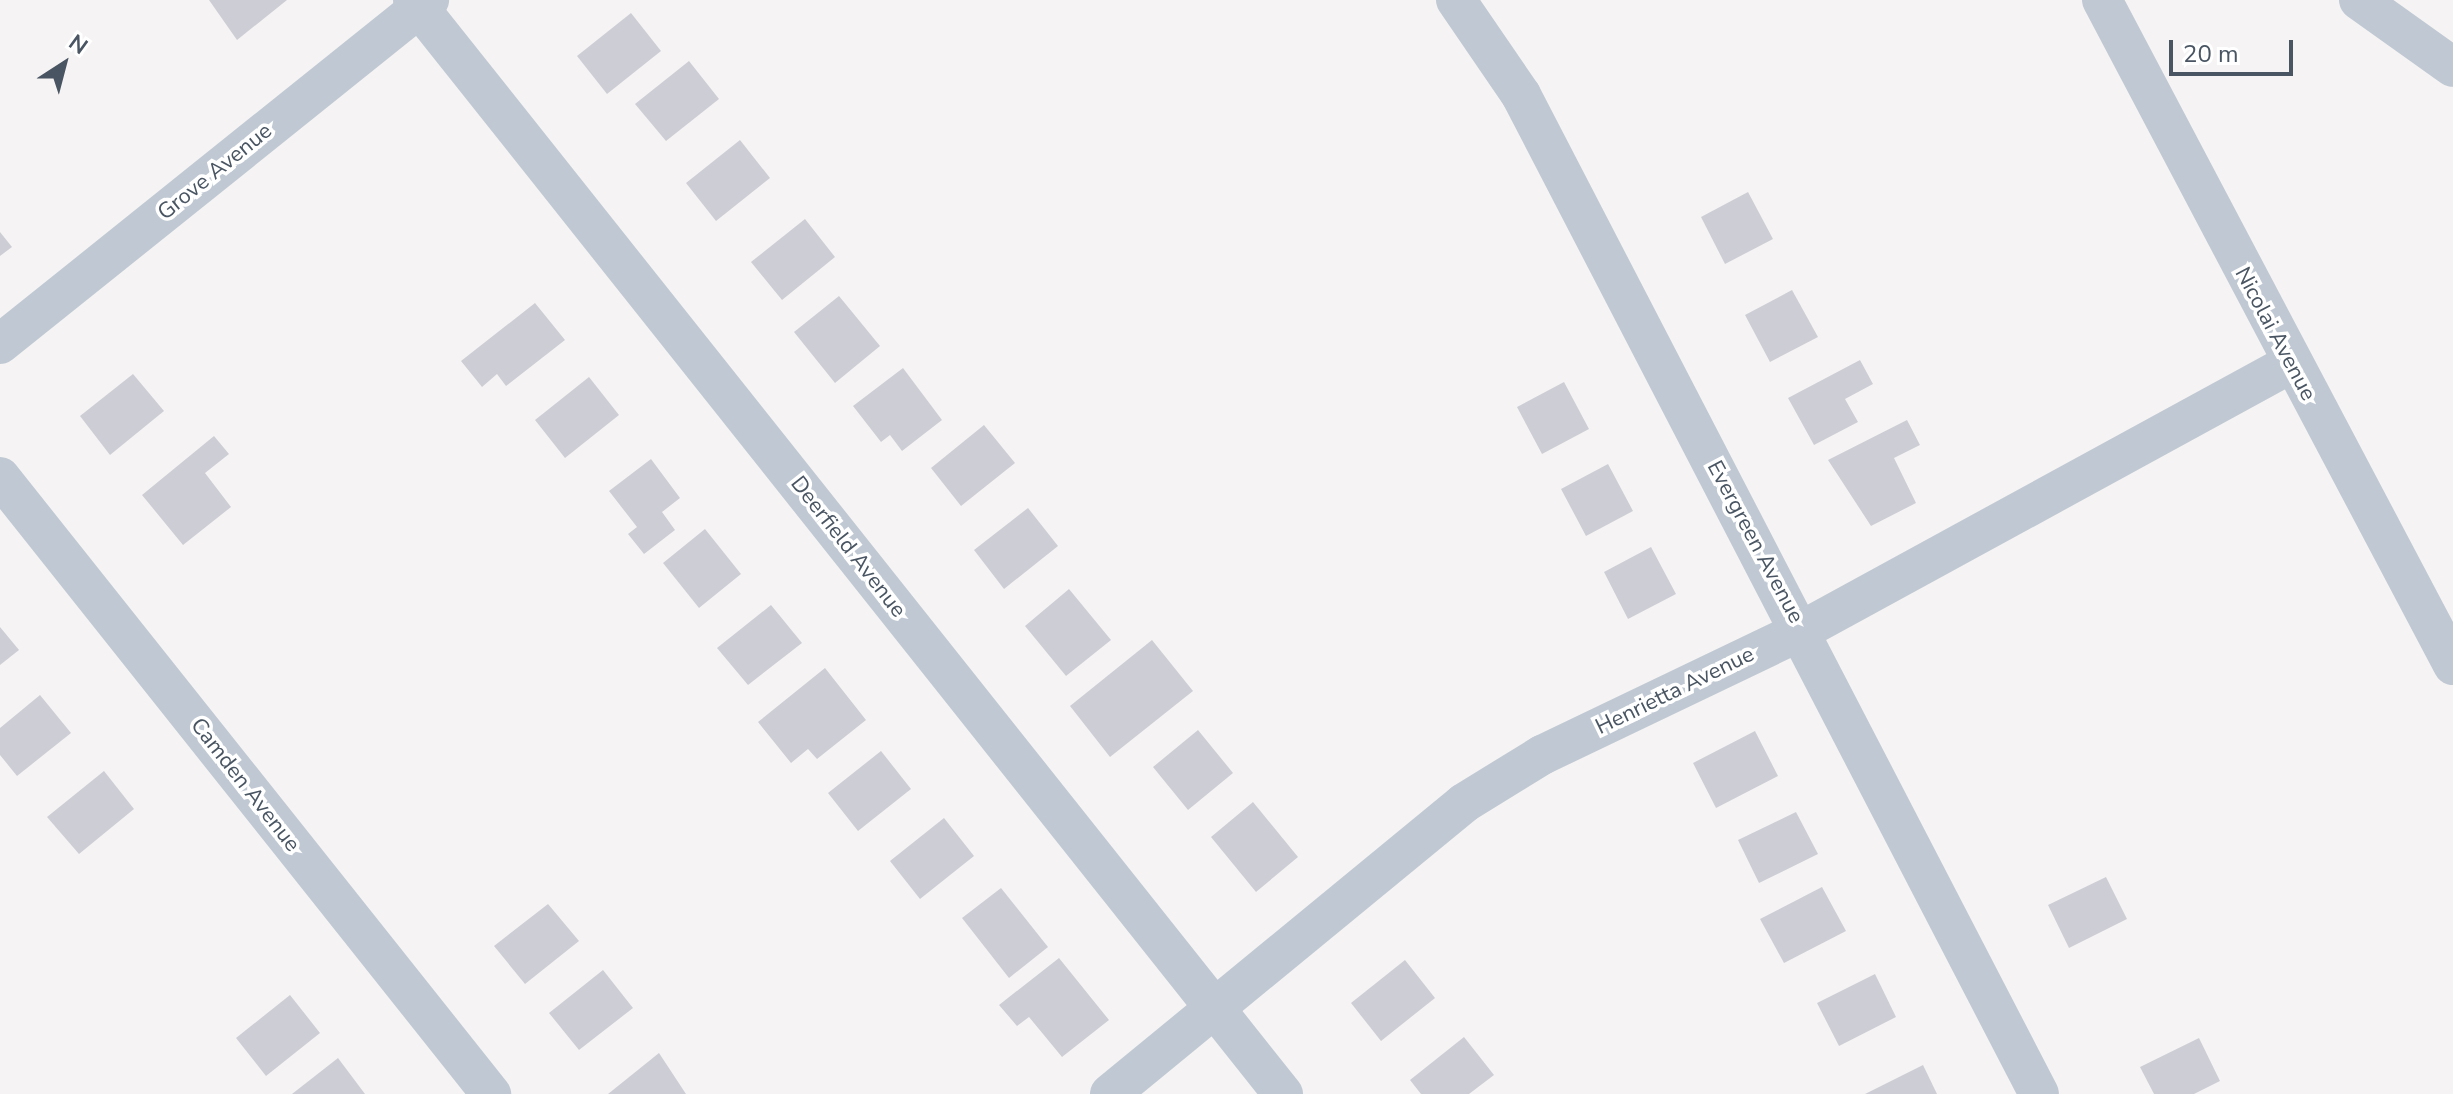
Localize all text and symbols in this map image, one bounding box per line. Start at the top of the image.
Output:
north arrow [24,24,104,104]
scale bar [2173,24,2297,74]
text: N [63,28,94,62]
text: 20 m [2183,38,2239,70]
street label: Grove Avenue [153,118,277,226]
street label: Nicolai Avenue [2229,263,2321,405]
street label: Evergreen Avenue [1701,456,1809,628]
street label: Deerfield Avenue [785,471,911,623]
street label: Henrietta Avenue [1592,641,1758,741]
street label: Camden Avenue [185,713,305,857]

